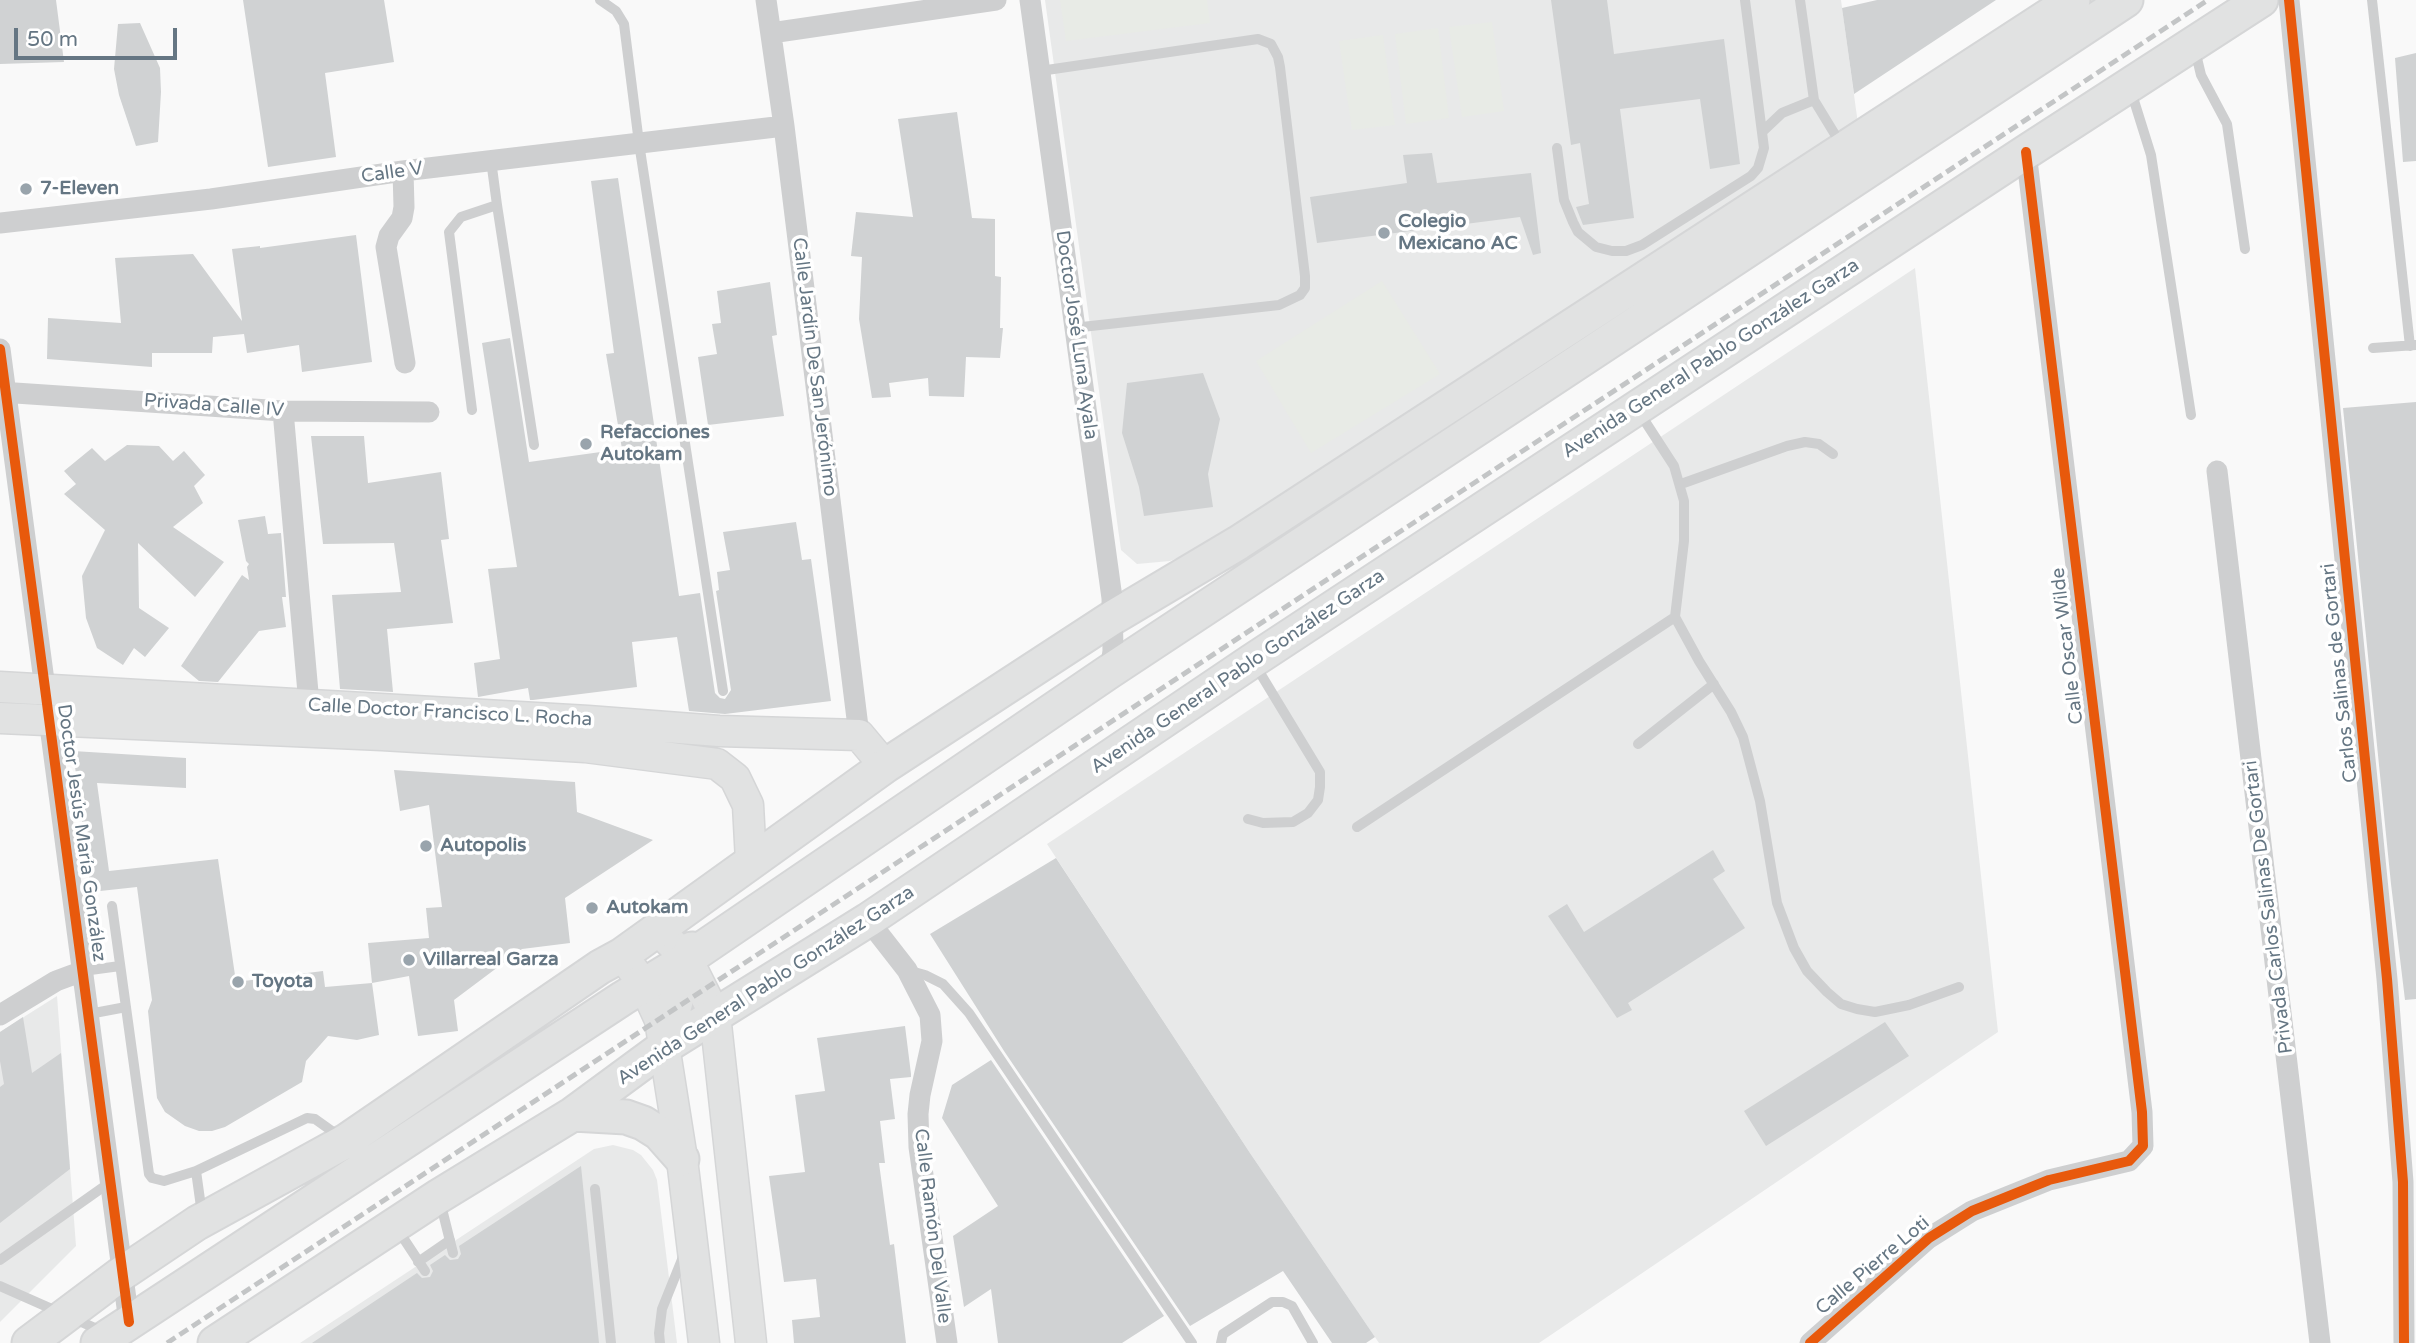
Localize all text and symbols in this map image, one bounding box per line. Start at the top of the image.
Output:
scale bar [18,14,180,58]
text: 50 m [27,27,78,52]
street label: Calle V [360,157,424,189]
place label: 7-Eleven [40,178,119,200]
marker: 7-Eleven [18,181,34,197]
place label: Colegio Mexicano AC [1398,211,1518,255]
marker: Colegio Mexicano AC [1376,225,1392,241]
street label: Doctor José Luna Ayala [1050,229,1102,441]
street label: Calle Jardín De San Jerónimo [787,236,841,498]
street label: Avenida General Pablo González Garza [1558,254,1864,464]
street label: Privada Calle IV [143,390,285,422]
place label: Refacciones Autokam [600,422,710,466]
marker: Refacciones Autokam [578,436,594,452]
street label: Carlos Salinas de Gortari [2317,562,2363,784]
street label: Avenida General Pablo González Garza [1087,565,1389,779]
street label: Calle Oscar Wilde [2047,566,2089,726]
street label: Calle Doctor Francisco L. Rocha [307,694,593,732]
street label: Doctor Jesús María González [52,703,110,963]
street label: Privada Carlos Salinas De Gortari [2240,759,2298,1055]
place label: Autopolis [440,835,526,857]
marker: Autopolis [418,838,434,854]
street label: Avenida General Pablo González Garza [613,881,919,1091]
place label: Autokam [606,897,688,919]
marker: Autokam [584,900,600,916]
place label: Villarreal Garza [423,949,559,971]
marker: Villarreal Garza [401,952,417,968]
place label: Toyota [252,971,313,993]
marker: Toyota [230,974,246,990]
street label: Calle Ramón Del Valle [909,1127,955,1325]
street label: Calle Pierre Loti [1811,1212,1935,1320]

